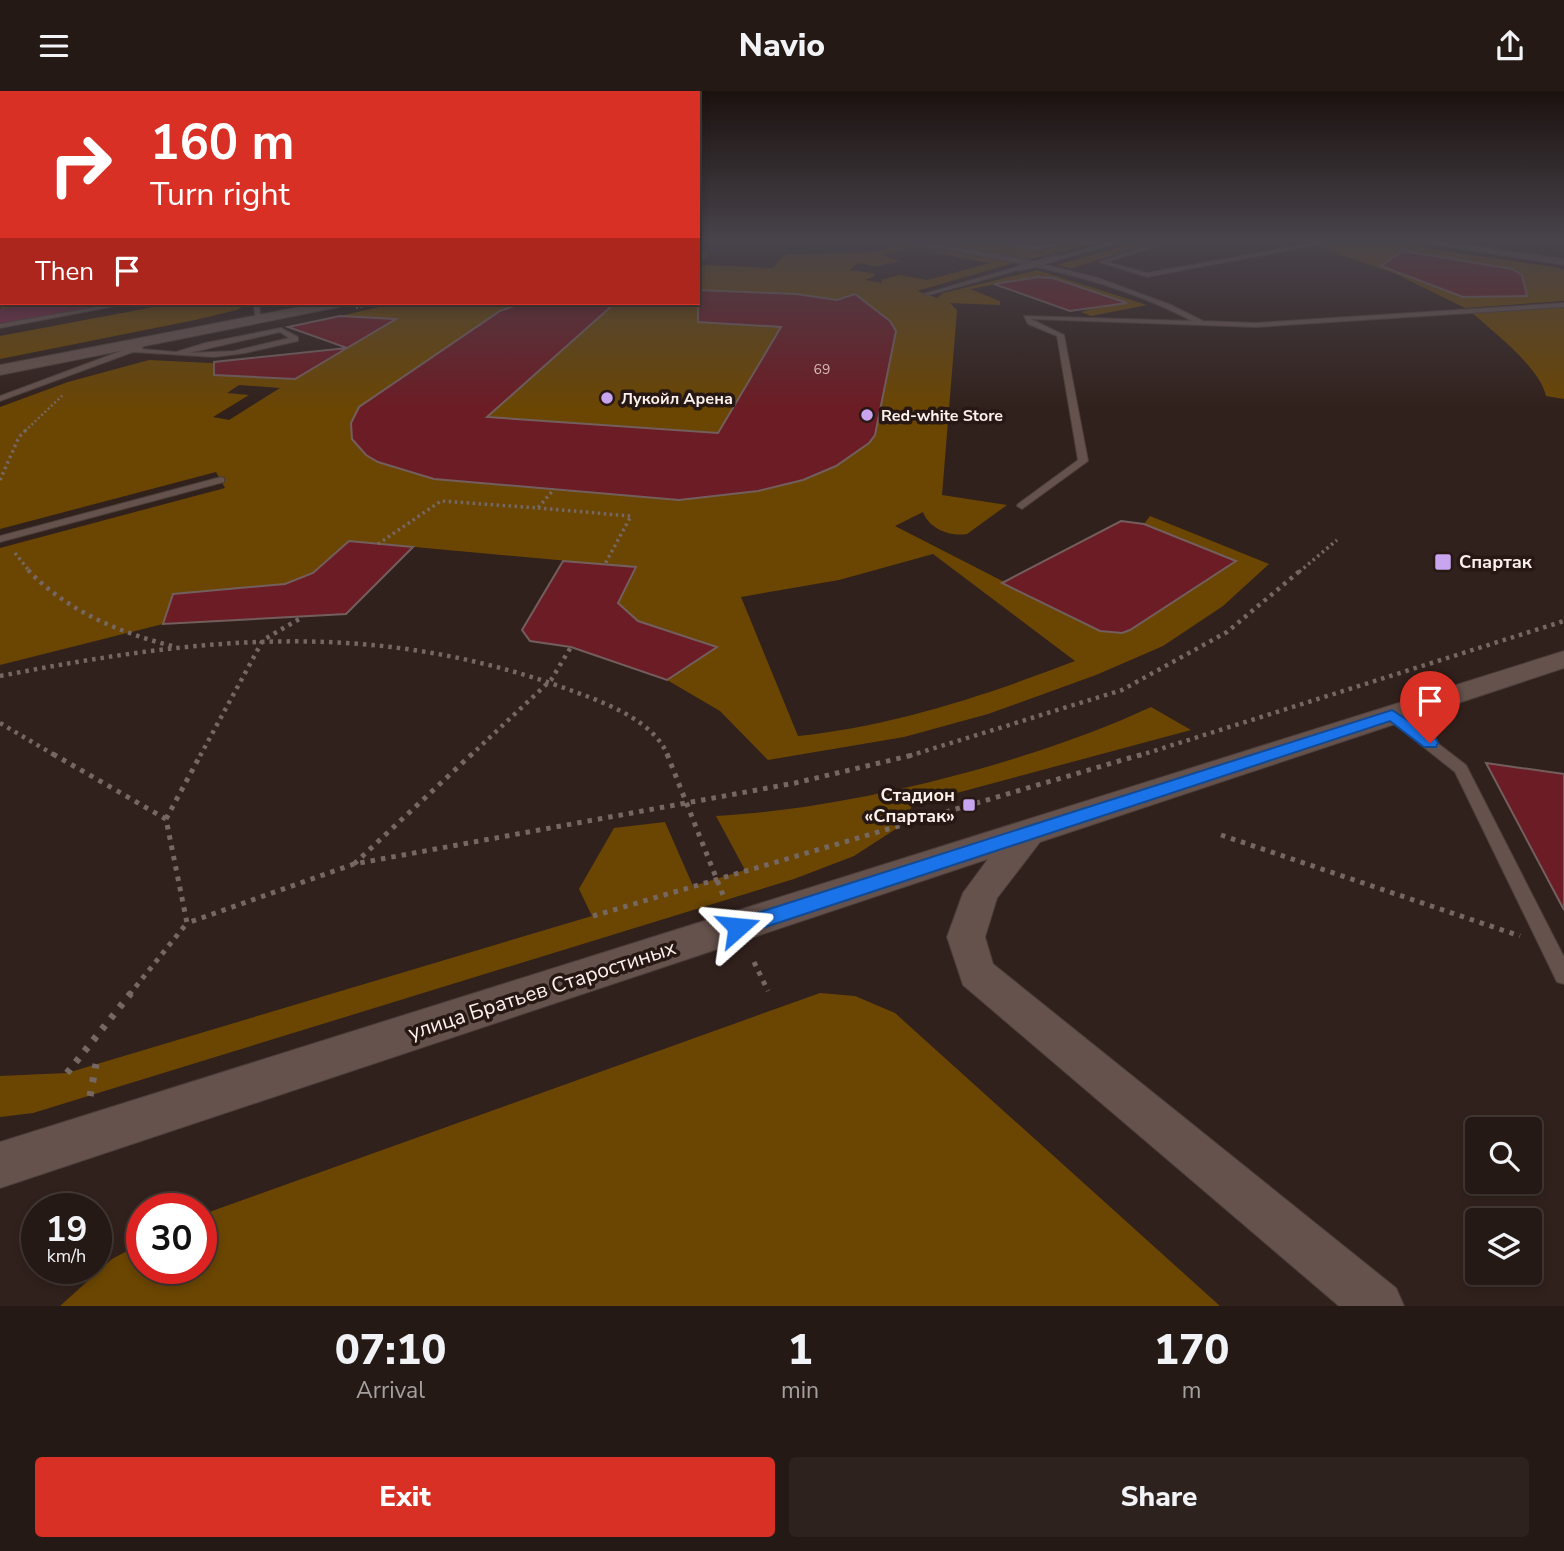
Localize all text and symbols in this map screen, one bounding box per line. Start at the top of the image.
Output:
text: Navio [739,24,825,67]
icon: menu [35,27,73,65]
icon: share [1491,27,1529,65]
text: 160 m [150,109,294,176]
icon: right [35,119,126,210]
text: Turn right [150,173,290,216]
icon: arrive [108,252,146,290]
text: Then [35,254,94,289]
house number: 69 [814,360,830,379]
place label: Лукойл Арена [621,388,733,410]
marker: Лукойл Арена [599,390,615,406]
place label: Red-white Store [881,405,1003,427]
marker: Red-white Store [859,407,875,423]
place label: Спартак [1459,550,1533,574]
marker: Спартак [1433,552,1453,572]
pin [1400,671,1460,743]
icon: arrive [1411,682,1449,720]
place label: Стадион «Спартак» [864,783,955,828]
marker: Стадион «Спартак» [961,797,977,813]
position arrow [701,890,775,964]
street label: улица Братьев Старостиных [405,933,679,1047]
map controls [1465,1117,1542,1285]
button: search [1465,1117,1542,1194]
speed limit sign: 30 [126,1193,217,1284]
text: 19 [45,1206,88,1253]
button: layers [1465,1208,1542,1285]
text: km/h [47,1244,86,1268]
text: 07:10 [335,1322,446,1379]
text: 1 [787,1322,813,1379]
text: 170 [1154,1322,1229,1379]
text: Arrival [356,1375,425,1406]
text: min [781,1375,819,1406]
text: m [1182,1375,1201,1406]
button: Exit [35,1457,775,1537]
button: Share [789,1457,1529,1537]

